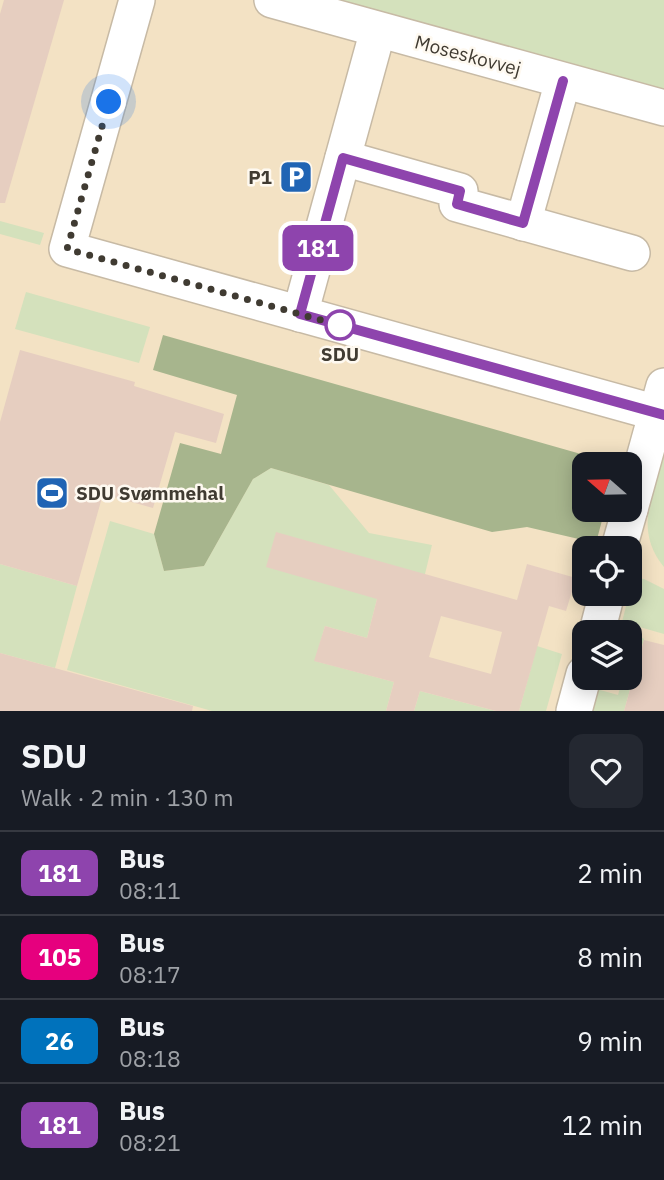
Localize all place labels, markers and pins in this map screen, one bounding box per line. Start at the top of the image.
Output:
parking icon: P1 [277,158,315,196]
place label: P1 [248,165,273,189]
marker: SDU [325,310,355,340]
place label: SDU [321,342,359,366]
sports icon: SDU Svømmehal [33,474,71,512]
place label: SDU Svømmehal [76,481,224,505]

